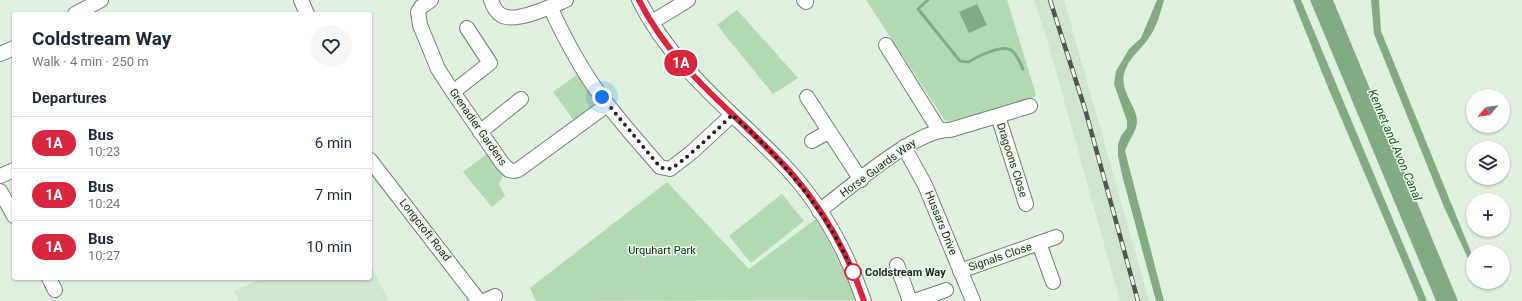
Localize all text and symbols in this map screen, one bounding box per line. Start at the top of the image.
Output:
button: heart [310,25,352,67]
text: Coldstream Way [32,27,171,50]
line badge: 1A [663,50,699,76]
text: Walk · 4 min · 250 m [32,54,149,69]
text: 1A [672,55,690,71]
street label: Grenadier Gardens [447,86,510,168]
your location [592,87,612,107]
water label: Kennet and Avon Canal [1365,87,1425,203]
text: Departures [32,89,107,107]
north arrow [1466,89,1510,133]
map controls [1466,89,1510,289]
street label: Dragoons Close [994,121,1030,199]
text: Bus [88,126,114,144]
text: 6 min [315,134,352,152]
text: 1A [45,135,63,151]
street label: Horse Guards Way [838,136,919,200]
button: layers [1466,141,1510,185]
text: 10:23 [88,144,120,159]
text: Bus [88,178,114,196]
text: 7 min [315,186,352,204]
text: 1A [45,187,63,203]
street label: Hussars Drive [922,189,960,257]
button: + [1466,193,1510,237]
text: 10:24 [88,196,120,211]
street label: Longcroft Road [397,196,453,264]
text: Bus [88,230,114,248]
text: 10 min [306,238,352,256]
text: 1A [45,239,63,255]
street label: Signals Close [967,240,1034,274]
park label: Urquhart Park [628,244,696,257]
button: − [1466,245,1510,289]
text: 10:27 [88,248,120,263]
marker: Coldstream Way [844,263,862,281]
place label: Coldstream Way [865,266,946,279]

